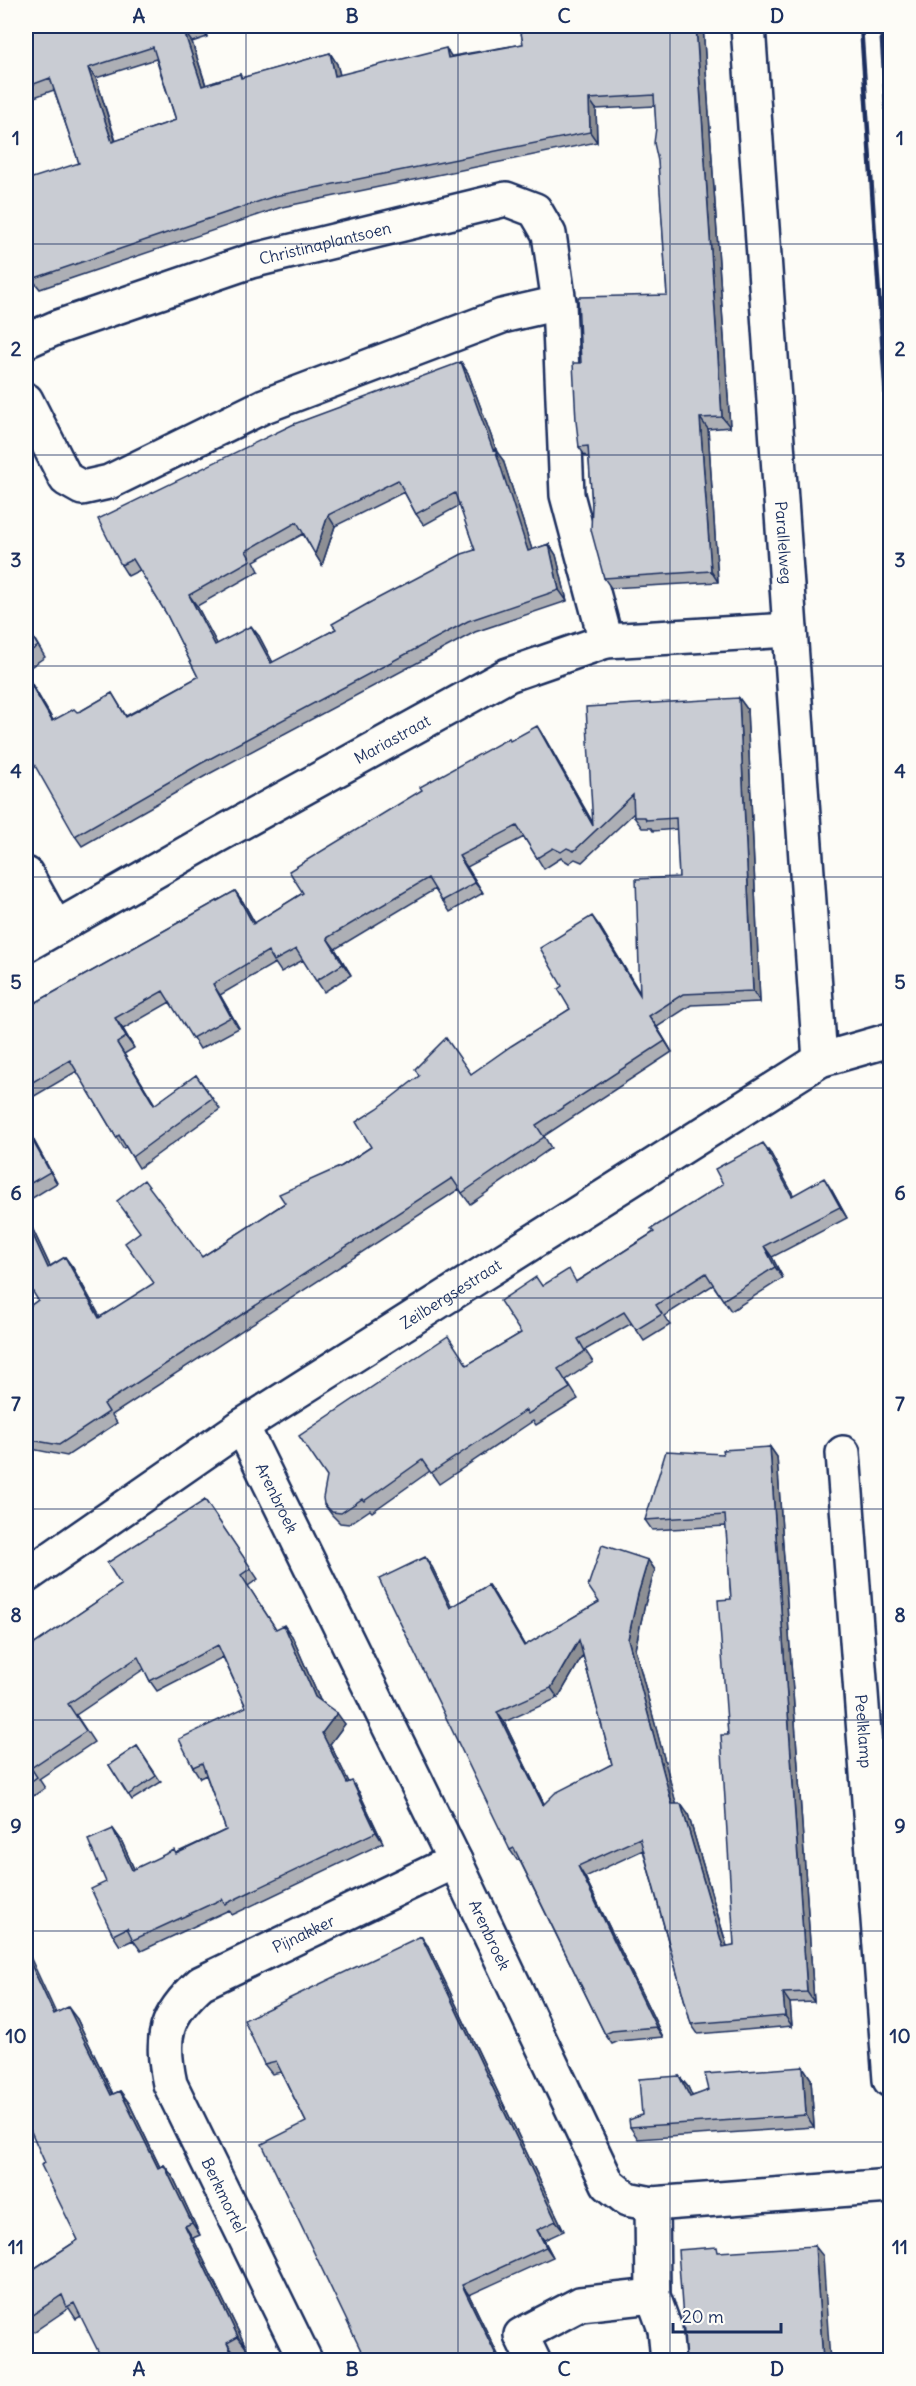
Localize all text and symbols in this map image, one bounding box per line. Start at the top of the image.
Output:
text: A [133,3,146,28]
text: B [345,3,359,28]
text: C [557,3,571,28]
text: D [770,3,784,28]
text: 1 [12,125,20,150]
text: 1 [896,125,904,150]
street label: Christinaplantsoen [257,217,393,269]
text: 2 [11,336,22,361]
text: 2 [895,336,906,361]
street label: Parallelweg [771,500,797,585]
text: 3 [10,547,22,572]
text: 3 [894,547,906,572]
street label: Mariastraat [350,710,434,768]
text: 4 [10,758,22,783]
text: 4 [894,758,906,783]
text: 5 [10,969,22,994]
text: 5 [894,969,906,994]
text: 6 [10,1180,22,1205]
text: 6 [894,1180,906,1205]
street label: Zeilbergsestraat [396,1254,505,1333]
text: 7 [11,1391,21,1416]
text: 7 [895,1391,905,1416]
street label: Arenbroek [252,1460,303,1536]
text: 8 [10,1602,22,1627]
text: 8 [894,1602,906,1627]
street label: Peelklamp [851,1694,877,1769]
text: 9 [10,1813,22,1838]
text: 9 [894,1813,906,1838]
street label: Arenbroek [465,1897,515,1973]
street label: Pijnakker [269,1910,338,1957]
text: 10 [5,2023,27,2048]
text: 10 [889,2023,911,2048]
street label: Berkmortel [197,2154,251,2236]
text: 11 [8,2234,24,2259]
text: 11 [892,2234,908,2259]
scale bar [673,2296,781,2334]
text: 20 m [682,2305,724,2328]
text: A [133,2356,146,2381]
text: B [345,2356,359,2381]
text: C [557,2356,571,2381]
text: D [770,2356,784,2381]

